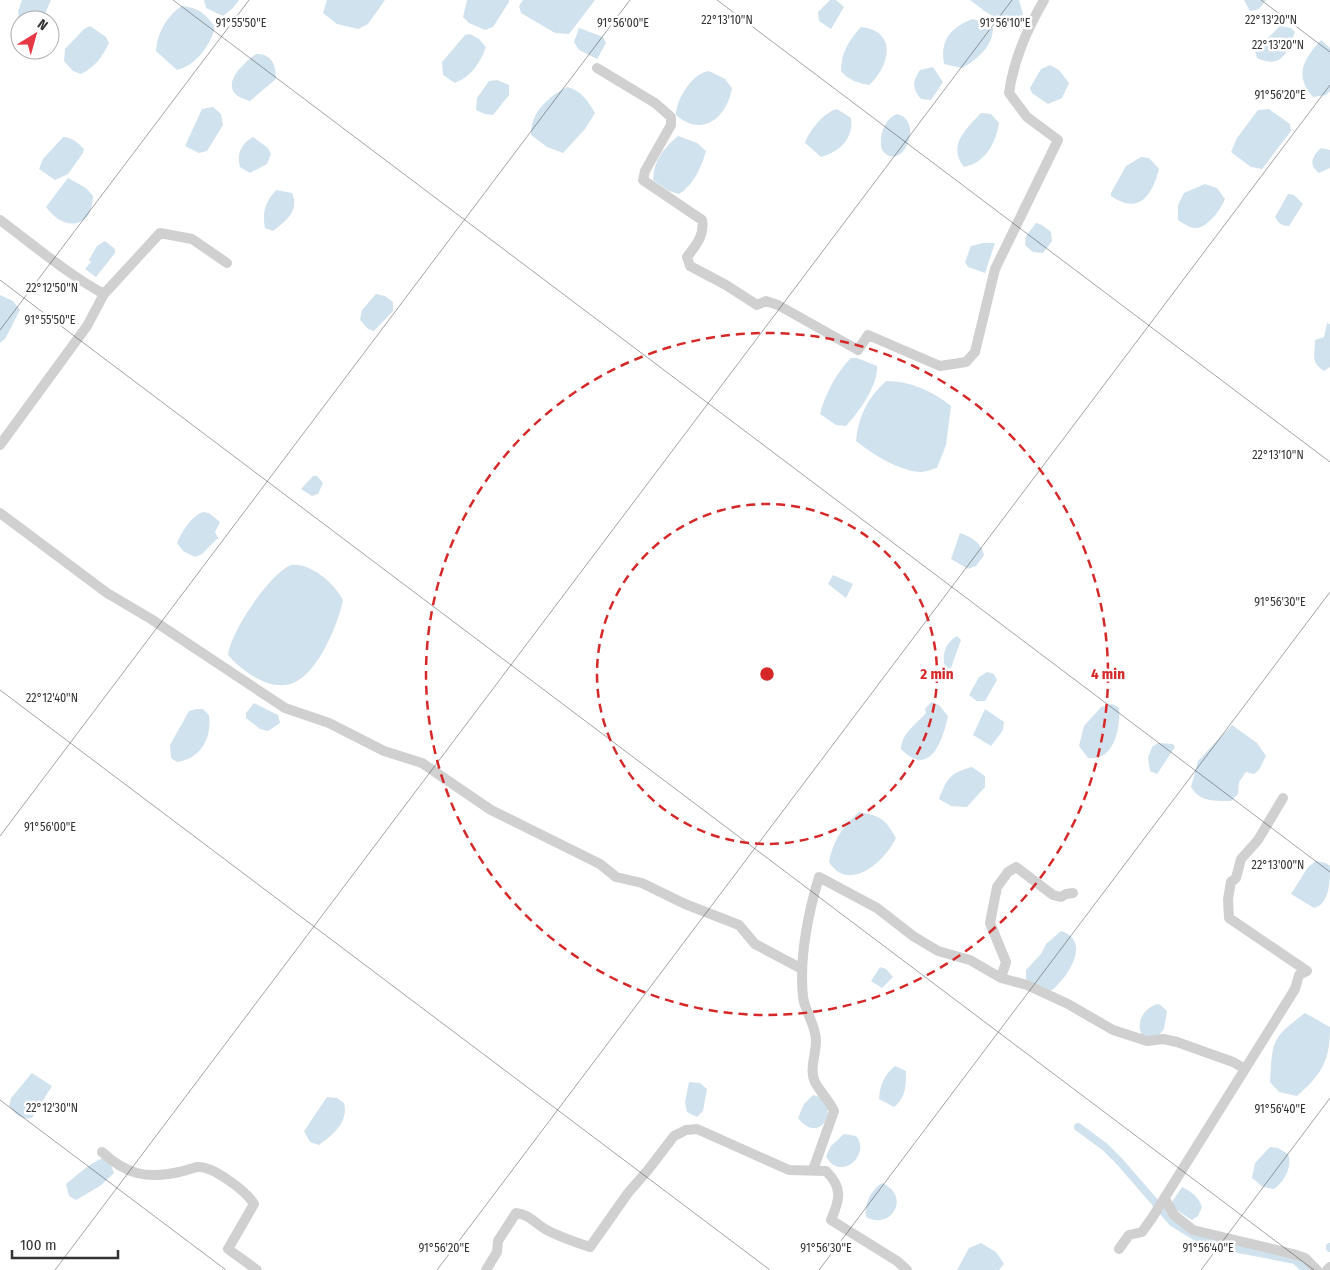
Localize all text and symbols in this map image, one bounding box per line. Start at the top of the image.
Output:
north arrow [10,10,60,60]
text: 22°13'10"N [701,13,753,27]
text: 22°13'20"N [1245,13,1297,27]
text: N [34,16,51,34]
text: 91°55'50"E [216,16,267,30]
text: 91°56'00"E [597,16,649,30]
text: 91°56'10"E [980,16,1031,30]
text: 22°13'20"N [1252,38,1304,52]
text: 91°56'20"E [1254,88,1306,102]
text: 22°12'50"N [26,281,78,295]
text: 91°55'50"E [25,313,76,327]
text: 22°13'10"N [1252,448,1304,462]
text: 91°56'30"E [1254,595,1306,609]
centre of rings [758,665,776,683]
text: 2 min [919,665,954,683]
text: 4 min [1091,665,1125,683]
text: 22°12'40"N [26,691,78,705]
text: 91°56'00"E [24,820,76,834]
text: 22°13'00"N [1252,858,1304,872]
text: 22°12'30"N [26,1101,78,1115]
text: 91°56'40"E [1254,1102,1306,1116]
scale bar [12,1228,119,1260]
text: 100 m [20,1236,57,1254]
text: 91°56'20"E [418,1241,470,1255]
text: 91°56'30"E [800,1241,852,1255]
text: 91°56'40"E [1182,1241,1234,1255]

